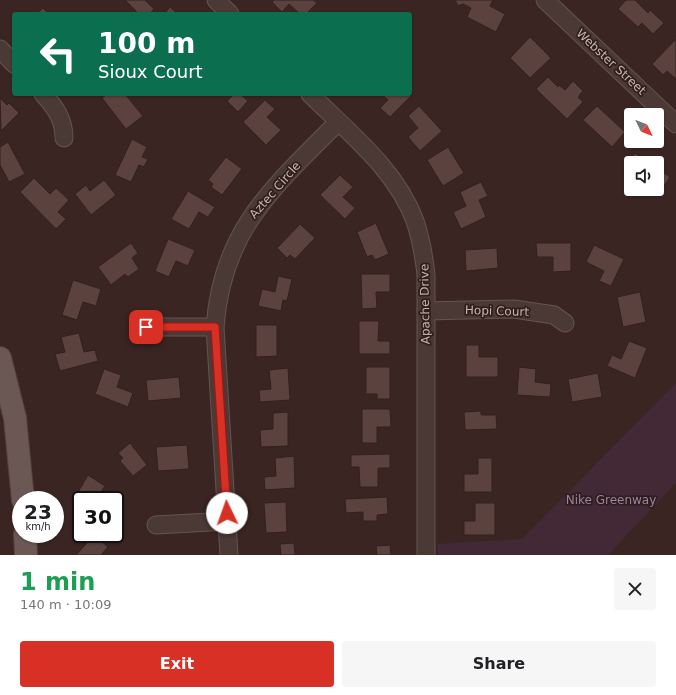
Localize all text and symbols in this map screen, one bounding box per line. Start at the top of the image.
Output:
street label: Webster Street [573,26,649,98]
text: 100 m [98,27,195,60]
icon: left [32,28,84,80]
text: Sioux Court [98,61,203,82]
north arrow [624,108,664,148]
map controls [624,108,664,196]
button: sound [624,156,664,196]
street label: Aztec Circle [247,159,303,221]
street label: Apache Drive [417,264,433,344]
street label: Hopi Court [465,303,530,319]
pin [129,310,163,344]
icon: arrive [135,316,157,338]
speed limit sign: 30 [72,491,124,543]
position arrow [206,492,248,534]
park label: Nike Greenway [566,493,656,507]
text: 23 [24,500,52,524]
text: km/h [25,521,51,532]
text: 1 min [20,568,95,596]
button: close [614,568,656,610]
text: 140 m · 10:09 [20,597,111,612]
button: Exit [20,641,334,687]
button: Share [342,641,656,687]

